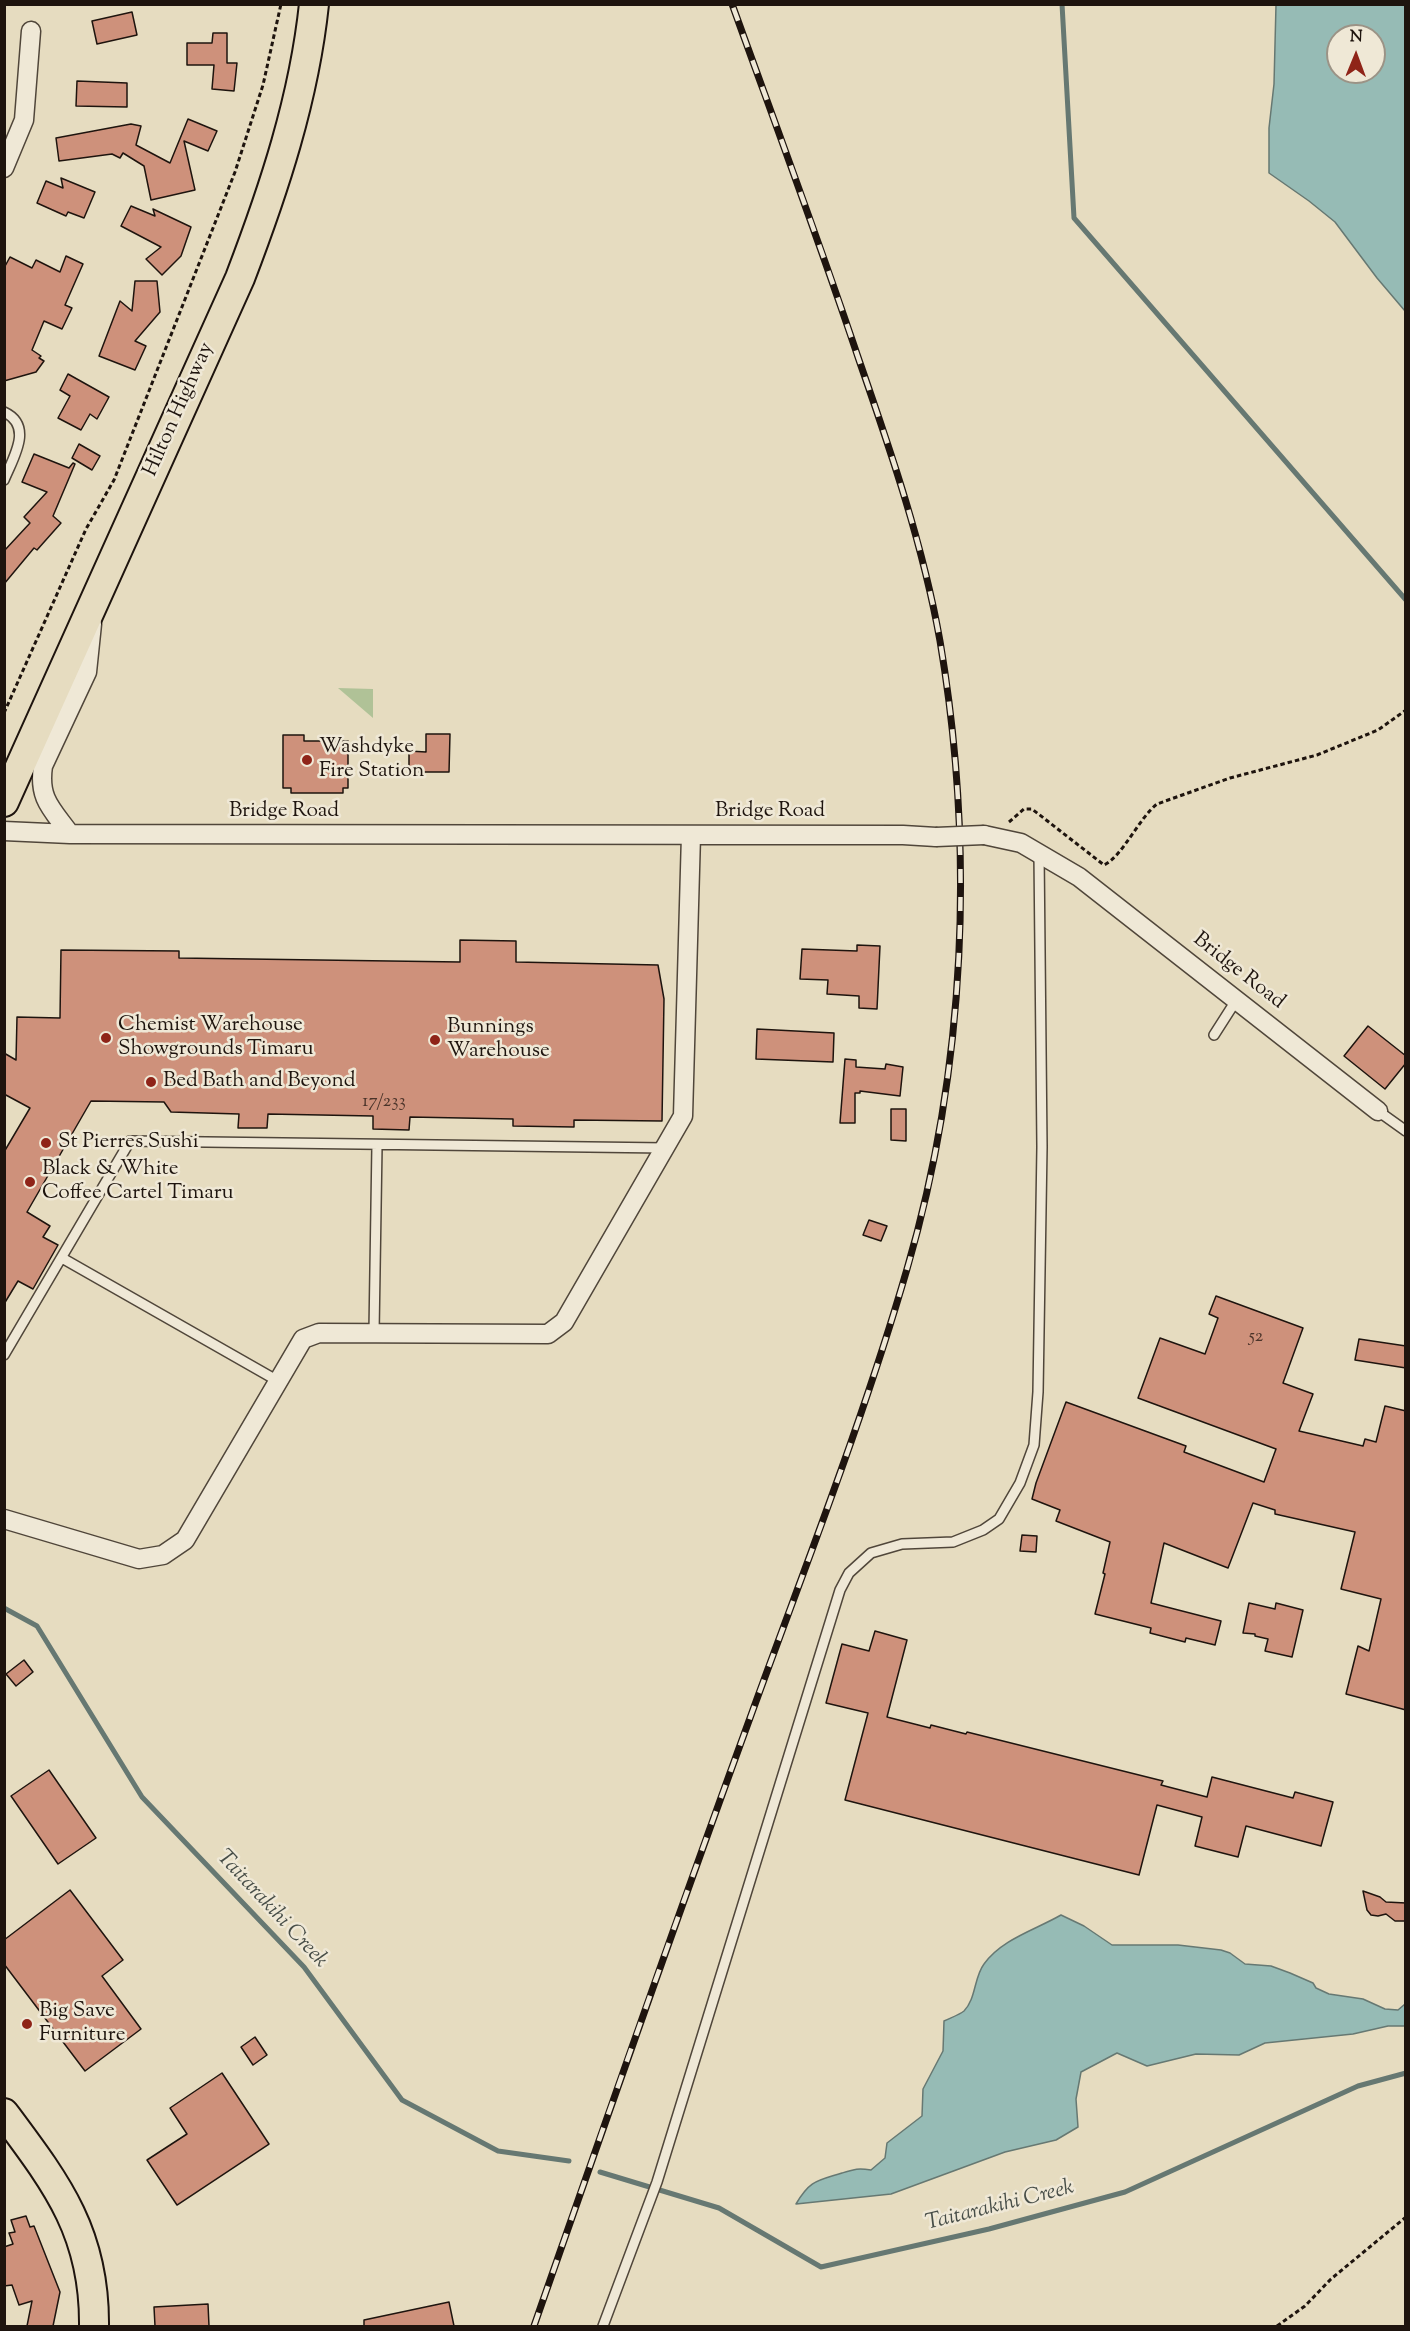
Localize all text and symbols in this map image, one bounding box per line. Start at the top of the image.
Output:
north arrow [1326,24,1386,84]
text: N [1350,26,1363,49]
street label: Hilton Highway [139,339,221,481]
place label: Washdyke Fire Station [319,735,424,785]
marker: Washdyke Fire Station [300,753,314,767]
street label: Bridge Road [229,799,339,825]
street label: Bridge Road [715,799,825,825]
street label: Bridge Road [1187,928,1289,1016]
place label: Chemist Warehouse Showgrounds Timaru [118,1013,314,1063]
place label: Bunnings Warehouse [447,1015,550,1065]
marker: Chemist Warehouse Showgrounds Timaru [99,1031,113,1045]
marker: Bunnings Warehouse [428,1033,442,1047]
place label: Bed Bath and Beyond [163,1069,356,1095]
marker: Bed Bath and Beyond [144,1075,158,1089]
house number: 17/233 [362,1092,406,1114]
place label: St Pierres Sushi [58,1130,199,1156]
marker: St Pierres Sushi [39,1136,53,1150]
place label: Black & White Coffee Cartel Timaru [42,1157,234,1207]
marker: Black & White Coffee Cartel Timaru [23,1175,37,1189]
house number: 52 [1249,1327,1263,1349]
water label: Taitarakihi Creek [209,1845,333,1975]
place label: Big Save Furniture [39,1999,125,2049]
marker: Big Save Furniture [20,2017,34,2031]
water label: Taitarakihi Creek [923,2176,1077,2238]

